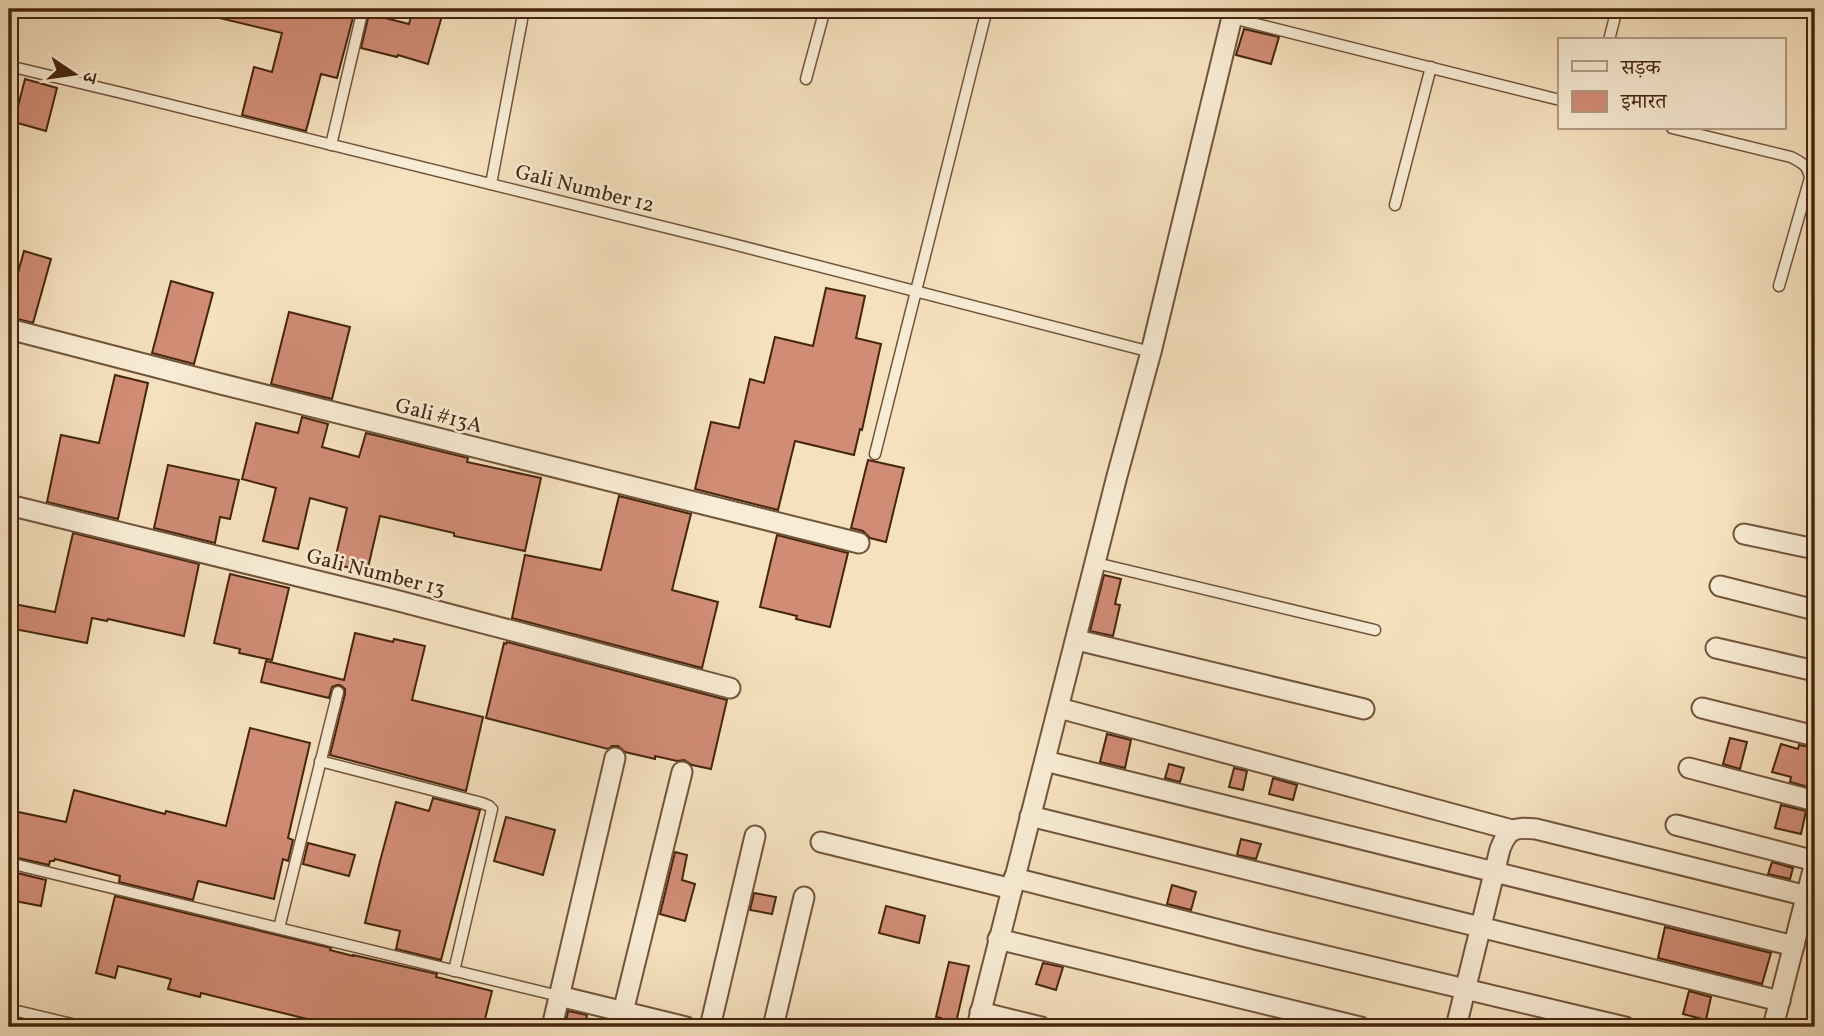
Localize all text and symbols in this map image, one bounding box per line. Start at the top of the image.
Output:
north arrow [38,38,108,108]
legend [1558,38,1786,130]
text: सड़क [1620,54,1661,83]
text: उ [75,68,103,86]
text: इमारत [1620,88,1668,117]
street label: Gali Number 12 [512,158,657,221]
street label: Gali #13A [392,392,485,441]
street label: Gali Number 13 [303,542,448,605]

